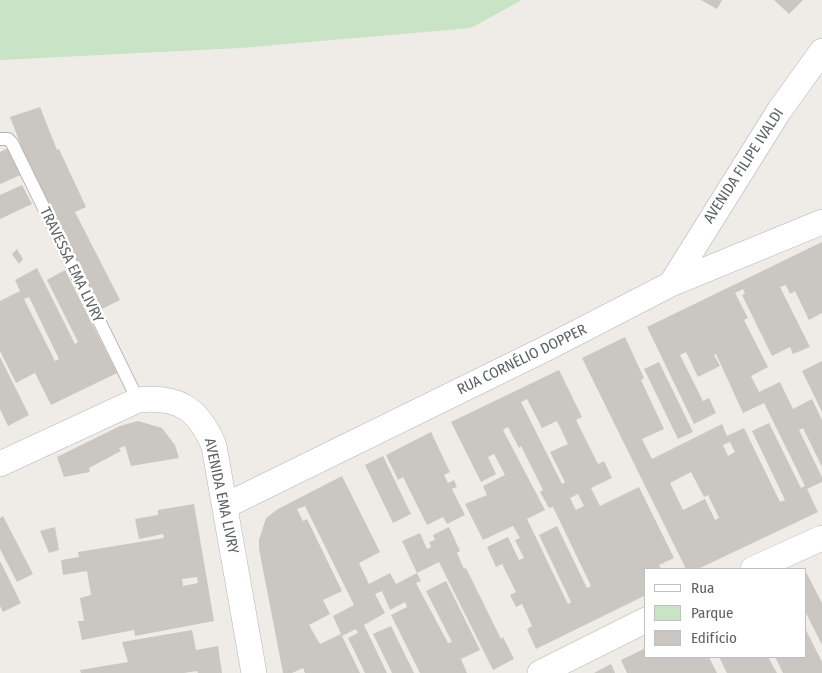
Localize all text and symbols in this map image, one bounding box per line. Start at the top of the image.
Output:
street label: AVENIDA FILIPE IVALDI [700,105,788,227]
street label: TRAVESSA EMA LIVRY [35,204,107,326]
street label: RUA CORNÉLIO DOPPER [454,321,590,399]
street label: AVENIDA EMA LIVRY [200,436,242,556]
legend [644,568,807,658]
text: Rua [691,579,714,597]
text: Parque [691,604,734,622]
text: Edifício [691,629,737,647]

